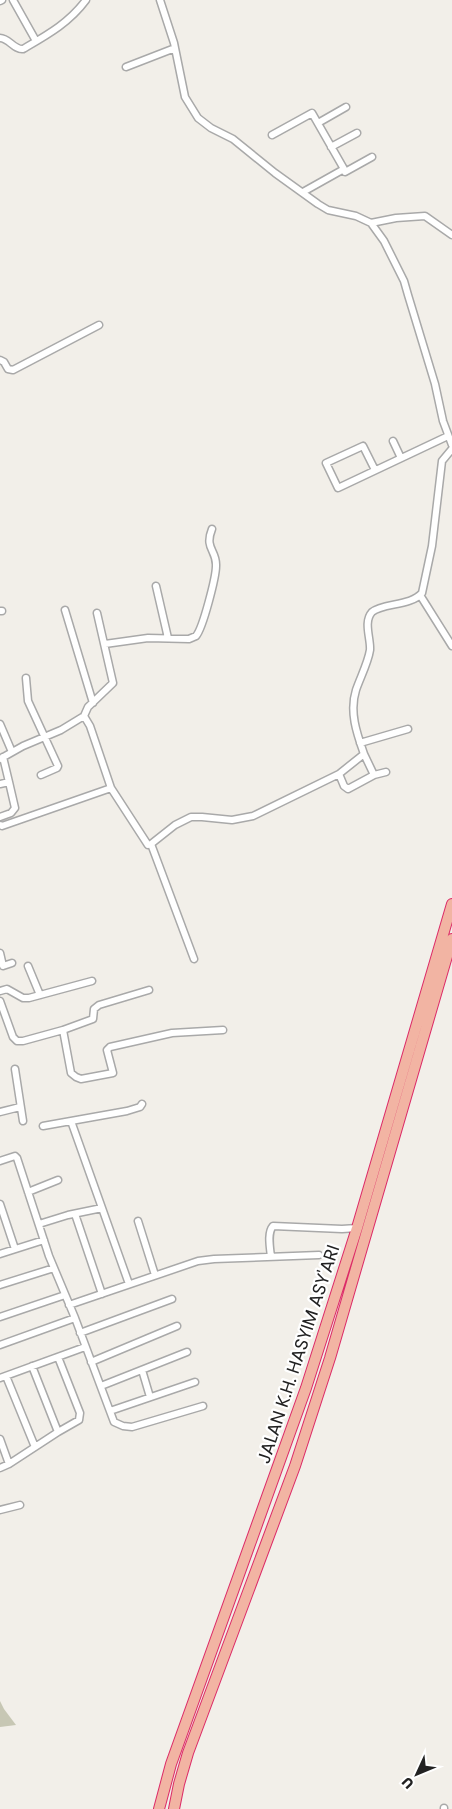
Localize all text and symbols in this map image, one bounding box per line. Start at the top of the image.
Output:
street label: JALAN K.H. HASYIM ASY'ARI [251,1241,345,1467]
north arrow [392,1749,442,1799]
text: U [397,1772,418,1794]

